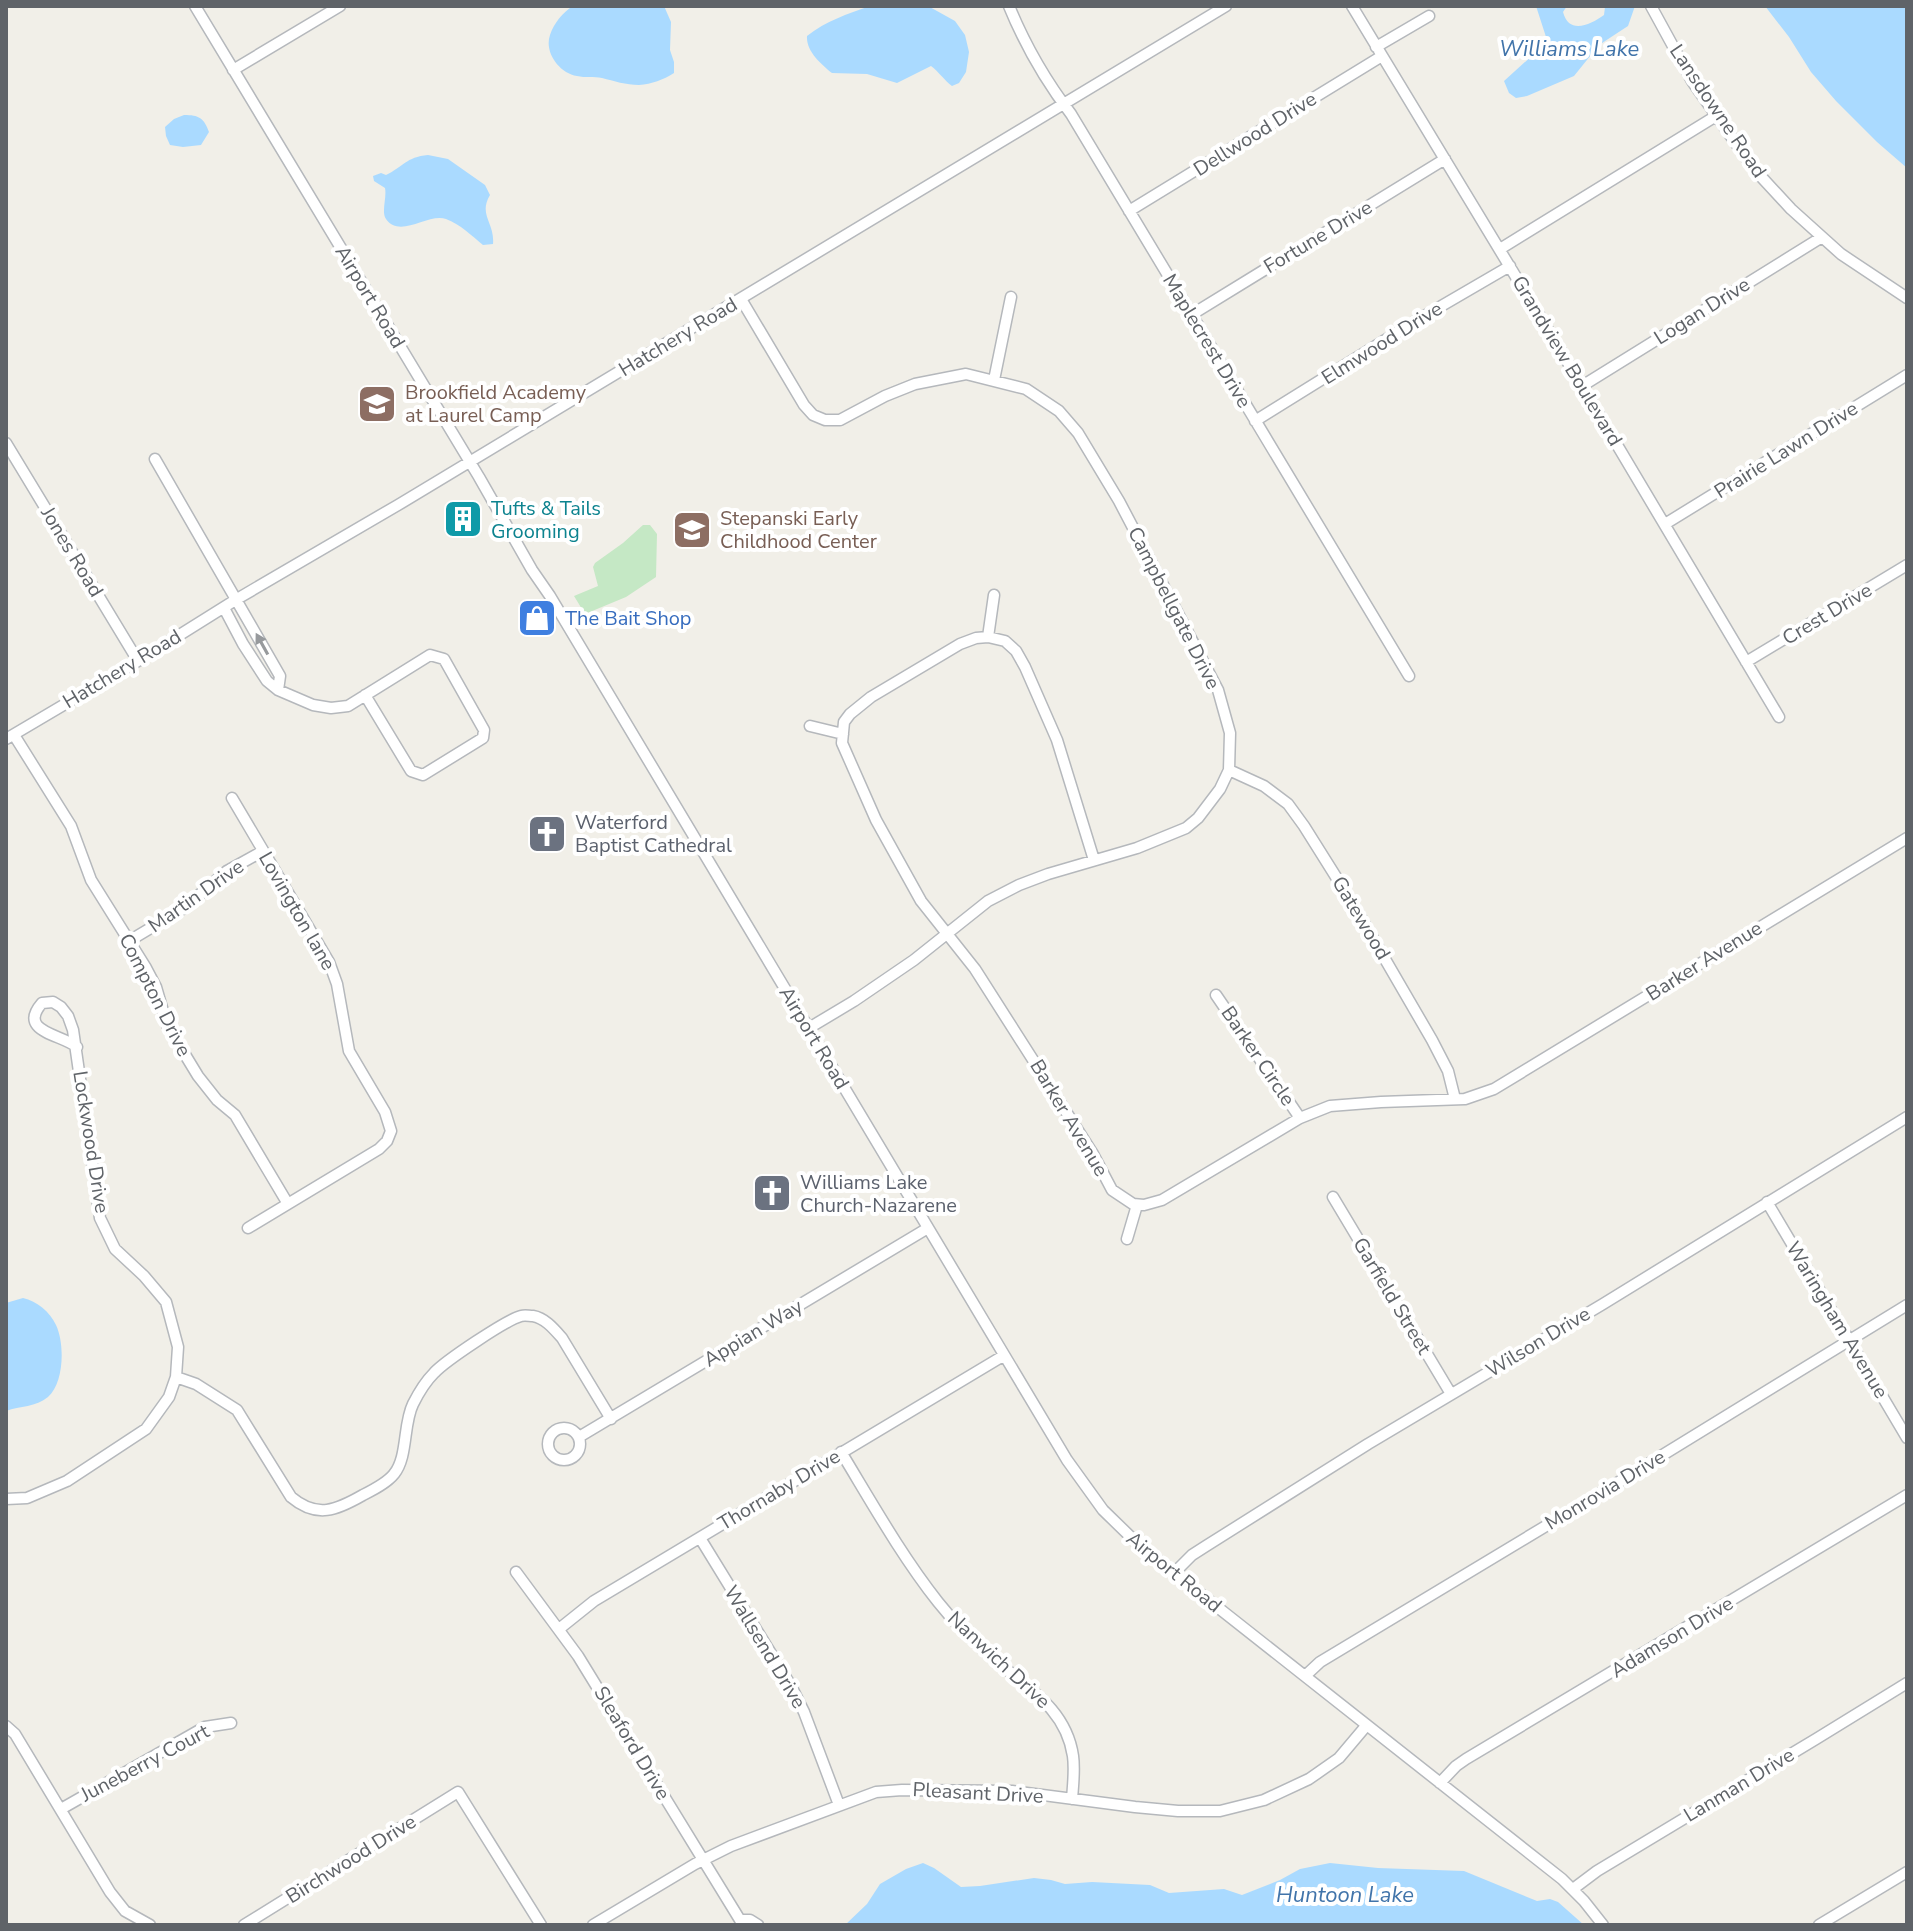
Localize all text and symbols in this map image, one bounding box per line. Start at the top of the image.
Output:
water label: Williams Lake [1499,34,1639,64]
street label: Lansdowne Road [1663,39,1773,183]
street label: Dellwood Drive [1188,85,1322,183]
street label: Fortune Drive [1259,194,1377,280]
street label: Airport Road [329,241,411,353]
street label: Maplecrest Drive [1156,269,1258,413]
street label: Grandview Boulevard [1505,271,1629,451]
street label: Logan Drive [1649,271,1755,351]
street label: Hatchery Road [614,291,742,383]
street label: Elmwood Drive [1316,295,1448,391]
place label: Brookfield Academy at Laurel Camp [405,379,587,429]
school or university icon: Brookfield Academy at Laurel Camp [356,383,398,425]
street label: Prairie Lawn Drive [1709,395,1863,505]
place label: Tufts & Tails Grooming [491,495,601,545]
building icon: Tufts & Tails Grooming [442,498,484,540]
street label: Jones Road [34,501,110,602]
place label: Stepanski Early Childhood Center [720,505,877,555]
school or university icon: Stepanski Early Childhood Center [671,509,713,551]
street label: Campbellgate Drive [1121,522,1227,694]
street label: Crest Drive [1777,577,1877,651]
shop icon: The Bait Shop [516,597,558,639]
place label: The Bait Shop [565,605,692,632]
street label: Hatchery Road [58,623,186,715]
one-way arrow [255,633,269,655]
place label: Waterford Baptist Cathedral [575,809,732,859]
church icon: Waterford Baptist Cathedral [526,813,568,855]
street label: Lovington lane [252,847,342,975]
street label: Martin Drive [143,853,249,939]
street label: Gatewood [1325,871,1397,965]
street label: Barker Avenue [1641,915,1767,1007]
street label: Compton Drive [112,929,198,1061]
street label: Airport Road [773,982,855,1094]
street label: Barker Circle [1215,1001,1301,1111]
street label: Barker Avenue [1023,1054,1115,1182]
street label: Lockwood Drive [66,1069,116,1215]
place label: Williams Lake Church-Nazarene [800,1169,957,1219]
church icon: Williams Lake Church-Nazarene [751,1172,793,1214]
street label: Garfield Street [1346,1233,1438,1360]
street label: Waringham Avenue [1779,1236,1895,1404]
street label: Appian Way [698,1292,808,1373]
street label: Wilson Drive [1481,1300,1595,1384]
street label: Thornaby Drive [713,1443,845,1537]
street label: Monrovia Drive [1540,1443,1670,1537]
street label: Airport Road [1121,1525,1227,1619]
street label: Wallsend Drive [718,1580,812,1714]
street label: Adamson Drive [1606,1590,1738,1684]
street label: Nanwich Drive [942,1605,1056,1715]
street label: Sleaford Drive [587,1681,677,1805]
street label: Juneberry Court [75,1717,215,1809]
street label: Lanman Drive [1679,1741,1799,1829]
street label: Pleasant Drive [912,1776,1044,1810]
street label: Birchwood Drive [281,1808,421,1910]
water label: Huntoon Lake [1276,1880,1414,1910]

